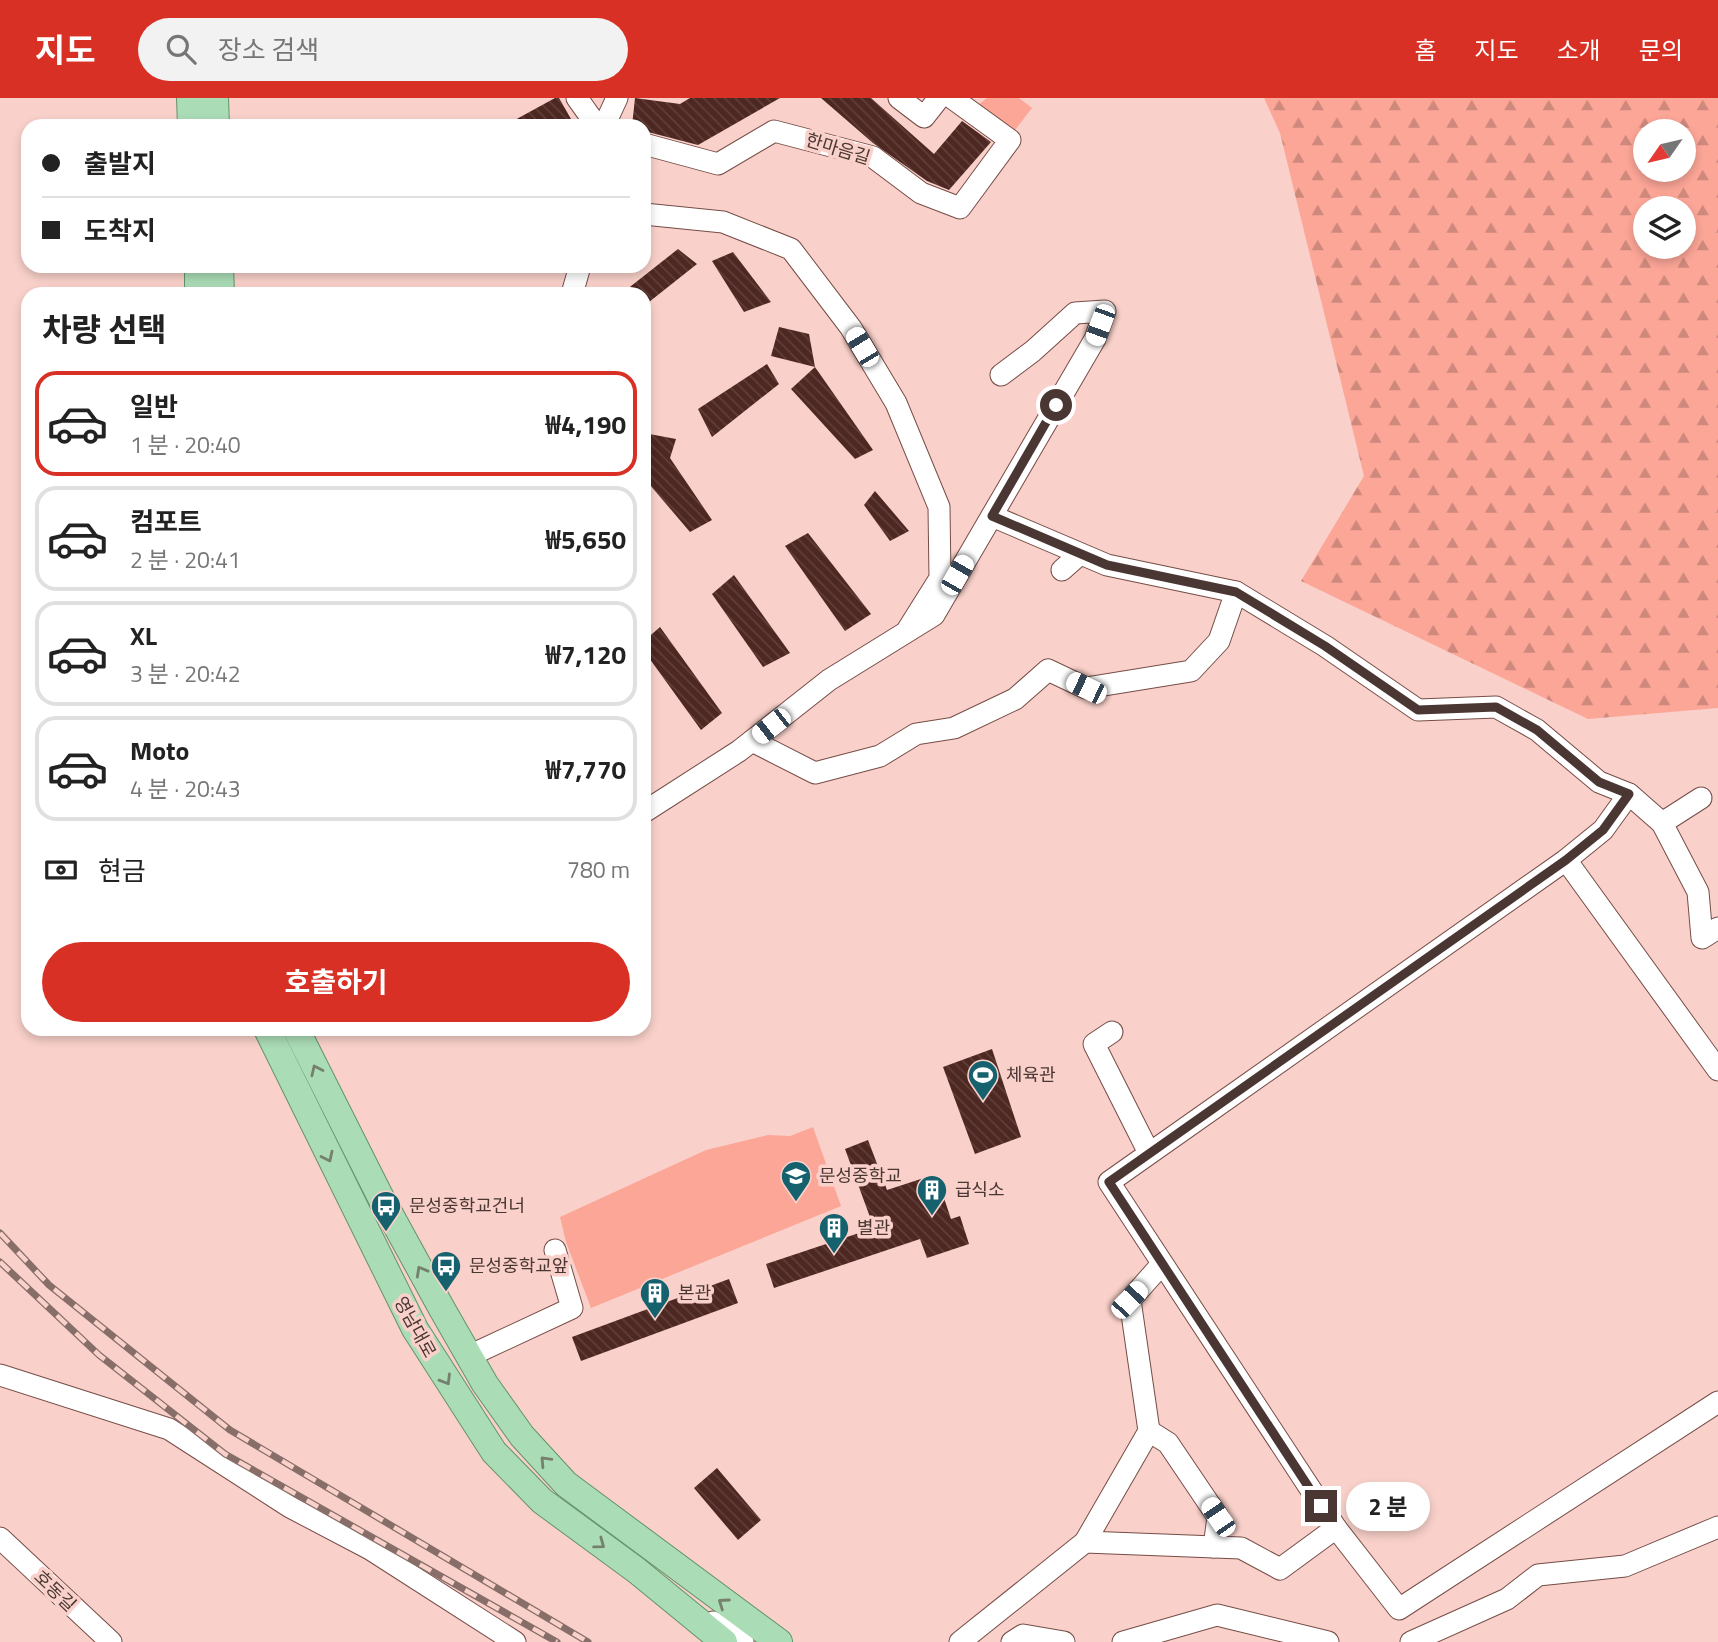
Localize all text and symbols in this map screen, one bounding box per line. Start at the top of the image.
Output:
search box [138,18,628,81]
text: 지도 [35,25,96,75]
icon: search [162,30,200,68]
text: 장소 검색 [218,30,319,69]
text: 홈 [1414,32,1436,68]
text: 지도 [1474,32,1519,68]
text: 소개 [1557,32,1601,68]
text: 문의 [1639,32,1683,68]
north arrow [1633,119,1696,182]
map controls [1633,119,1696,259]
street label: 한마음길 [803,126,874,171]
text: 출발지 [84,144,156,183]
button: layers [1633,196,1696,259]
text: 도착지 [84,211,156,250]
car [1083,302,1118,348]
text: 차량 선택 [42,305,167,353]
car [843,324,882,370]
text: 일반 [130,387,178,426]
route start [1040,389,1072,421]
icon: car [46,392,109,455]
text: ₩4,190 [546,405,626,444]
text: 1 분 · 20:40 [130,427,241,462]
text: 컴포트 [130,502,202,541]
icon: car [46,507,109,570]
text: ₩5,650 [546,520,626,559]
text: 2 분 · 20:41 [130,542,241,577]
car [938,552,977,598]
text: XL [130,616,157,655]
icon: car [46,622,109,685]
text: ₩7,120 [546,635,626,674]
text: 3 분 · 20:42 [130,656,241,691]
car [1063,669,1110,707]
car [748,705,795,747]
text: Moto [130,731,189,770]
icon: car [46,737,109,800]
text: ₩7,770 [546,750,626,789]
text: 4 분 · 20:43 [130,771,241,806]
icon: cash [42,851,80,889]
text: 현금 [98,851,146,890]
text: 780 m [567,852,630,887]
button: 호출하기 [42,942,630,1022]
sports icon: 체육관 [966,1058,1000,1102]
place label: 체육관 [1006,1061,1056,1088]
one-way arrow [310,1065,324,1077]
one-way arrow [320,1150,334,1162]
school or university icon: 문성중학교 [779,1159,813,1203]
place label: 문성중학교 [819,1162,902,1189]
building icon: 급식소 [915,1173,949,1217]
place label: 급식소 [955,1176,1005,1203]
bus stop icon: 문성중학교건너 [369,1189,403,1233]
place label: 문성중학교건너 [409,1192,525,1219]
building icon: 별관 [817,1211,851,1255]
place label: 별관 [857,1214,891,1241]
bus stop icon: 문성중학교앞 [429,1249,463,1293]
place label: 문성중학교앞 [469,1252,568,1279]
one-way arrow [416,1266,429,1279]
building icon: 본관 [638,1276,672,1320]
car [1107,1277,1152,1323]
place label: 본관 [678,1279,712,1306]
street label: 영남대로 [388,1291,443,1362]
one-way arrow [437,1372,450,1385]
one-way arrow [541,1456,554,1469]
callout: 2 분 [1346,1482,1430,1530]
text: 2 분 [1368,1489,1408,1524]
route end [1305,1490,1337,1522]
car [1198,1494,1239,1540]
one-way arrow [592,1535,605,1548]
street label: 호동길 [28,1564,83,1618]
one-way arrow [718,1598,731,1611]

